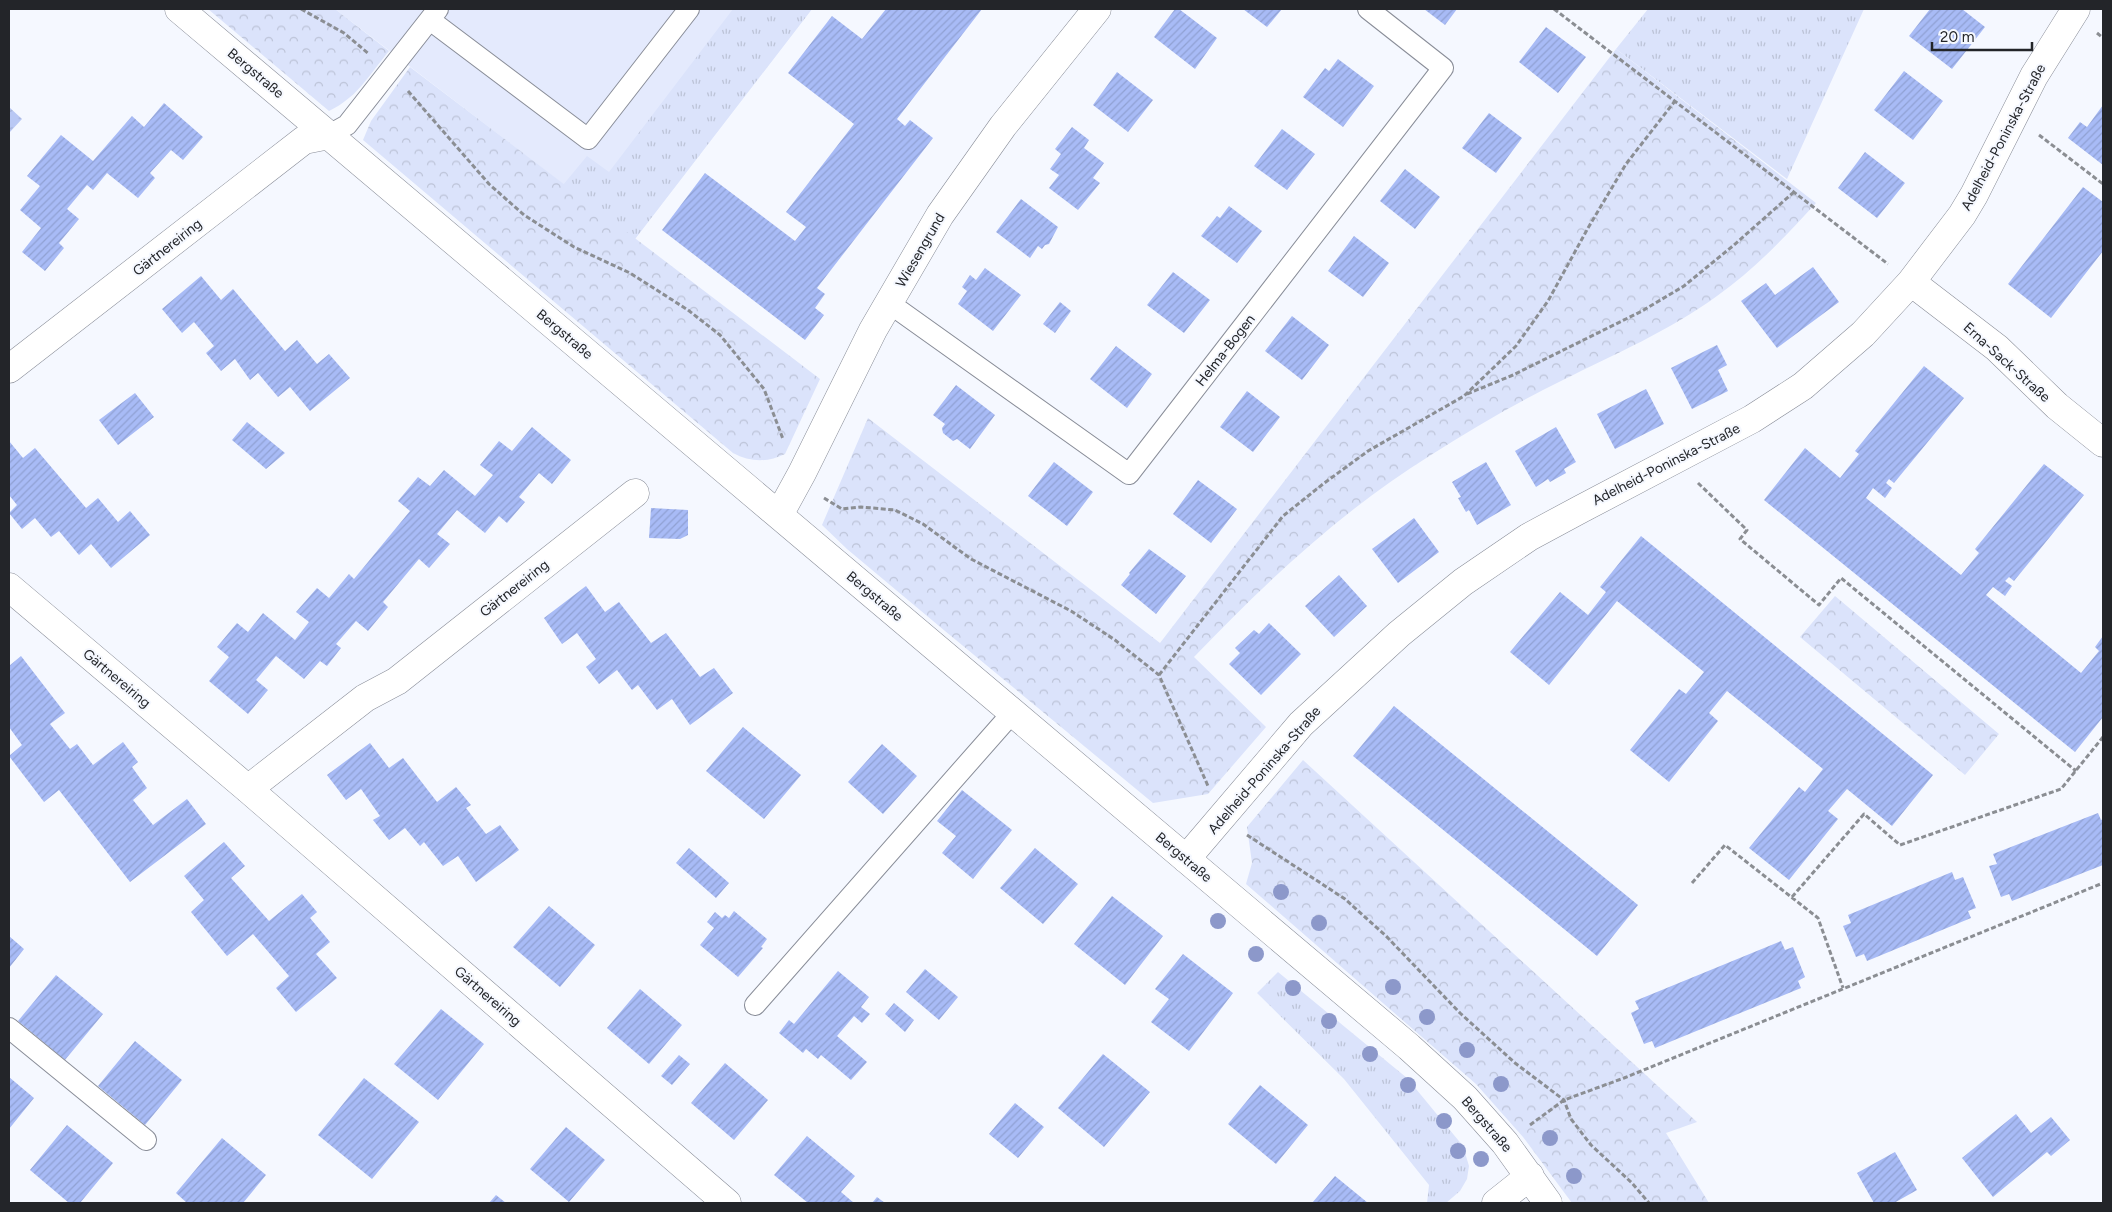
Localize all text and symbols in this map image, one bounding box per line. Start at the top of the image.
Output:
scale bar [1932,20,2032,52]
text: 20 m [1940,28,1974,46]
street label: Bergstraße [224,45,288,102]
street label: Adelheid-Poninska-Straße [1958,61,2049,213]
street label: Wiesengrund [892,210,949,290]
street label: Gärtnereiring [129,215,205,280]
street label: Bergstraße [533,306,597,363]
street label: Helma-Bogen [1192,311,1259,390]
street label: Erna-Sack-Straße [1960,319,2054,406]
street label: Adelheid-Poninska-Straße [1590,420,1743,509]
street label: Gärtnereiring [476,556,552,621]
street label: Bergstraße [843,568,907,625]
street label: Gärtnereiring [79,645,154,712]
street label: Adelheid-Poninska-Straße [1204,703,1325,838]
street label: Bergstraße [1152,829,1216,886]
street label: Gärtnereiring [451,963,525,1030]
street label: Bergstraße [1458,1093,1516,1156]

